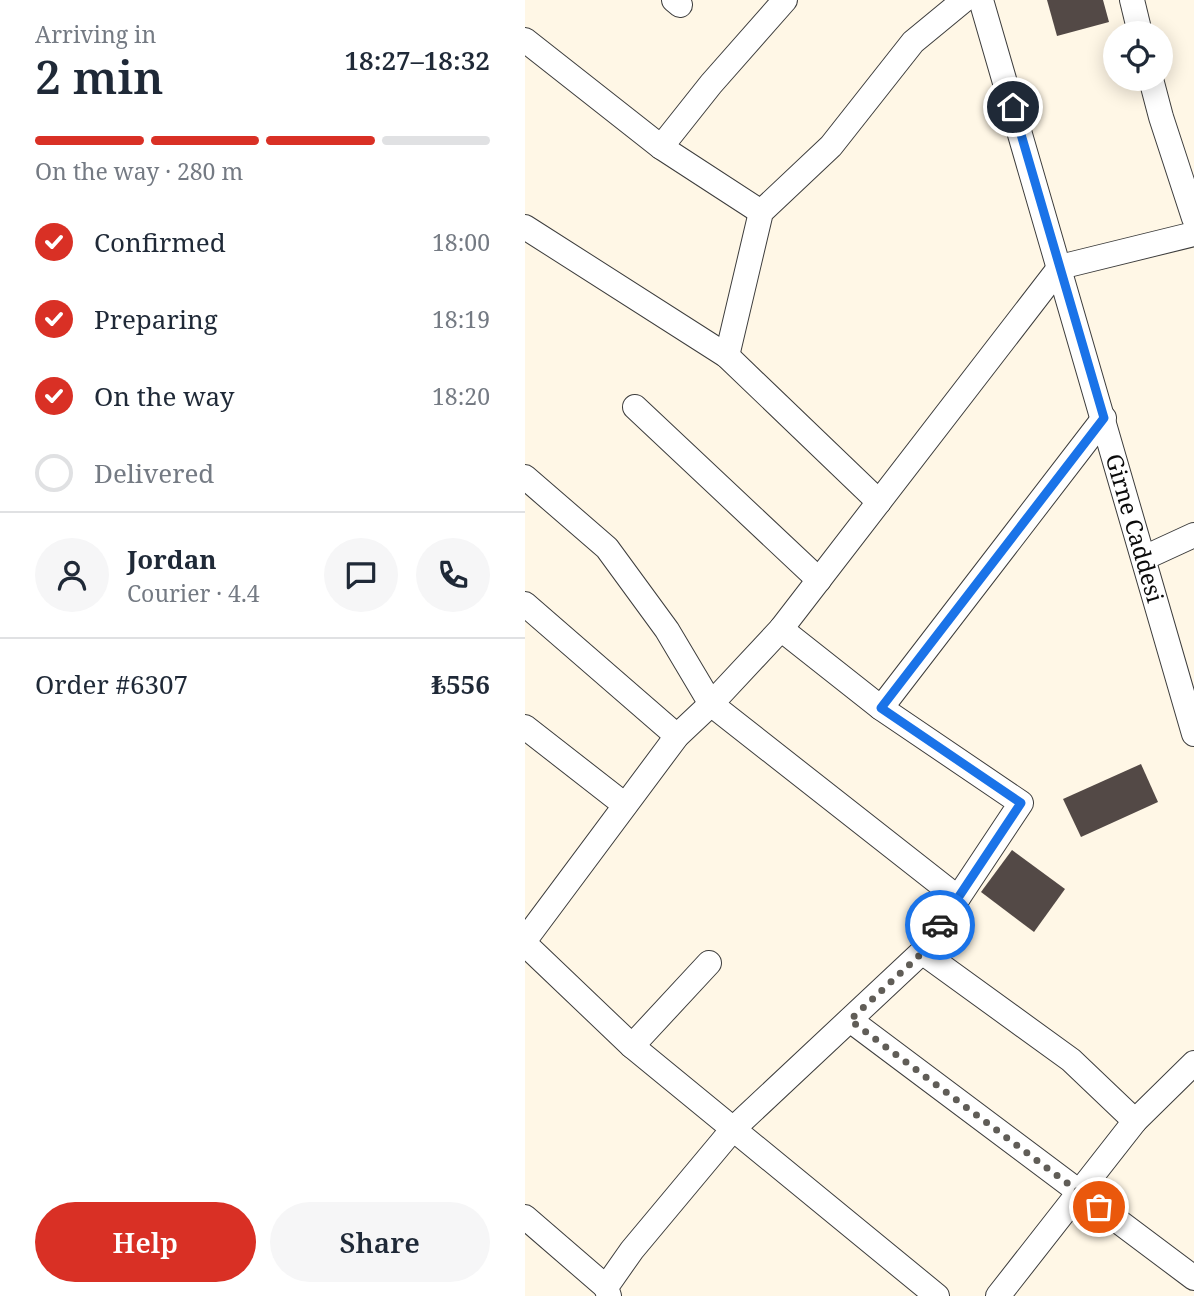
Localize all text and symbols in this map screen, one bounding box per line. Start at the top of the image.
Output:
text: Arriving in [35,18,156,50]
map controls [1103,21,1173,91]
button: locate [1103,21,1173,91]
text: 18:27–18:32 [344,42,490,78]
text: 2 min [35,45,163,107]
pin [983,77,1043,137]
icon: home [994,88,1032,126]
text: On the way · 280 m [35,155,243,187]
icon: check [35,223,73,261]
text: Confirmed [94,224,226,260]
text: 18:00 [432,226,490,258]
icon: check [35,300,73,338]
text: Preparing [94,301,218,337]
text: 18:19 [432,303,490,335]
icon: check [35,377,73,415]
text: On the way [94,378,234,414]
text: 18:20 [432,380,490,412]
street label: Girne Caddesi [1099,450,1172,607]
text: Delivered [94,455,214,491]
button: person [35,538,109,612]
button: chat [324,538,398,612]
button: phone [416,538,490,612]
text: Jordan [127,541,217,577]
text: Courier · 4.4 [127,577,260,609]
text: Order #6307 [35,666,188,702]
text: ₺556 [431,666,490,702]
courier [905,890,975,960]
icon: car [921,906,959,944]
pin [1069,1177,1129,1237]
icon: bag [1080,1188,1118,1226]
button: Help [35,1202,256,1282]
button: Share [270,1202,490,1282]

